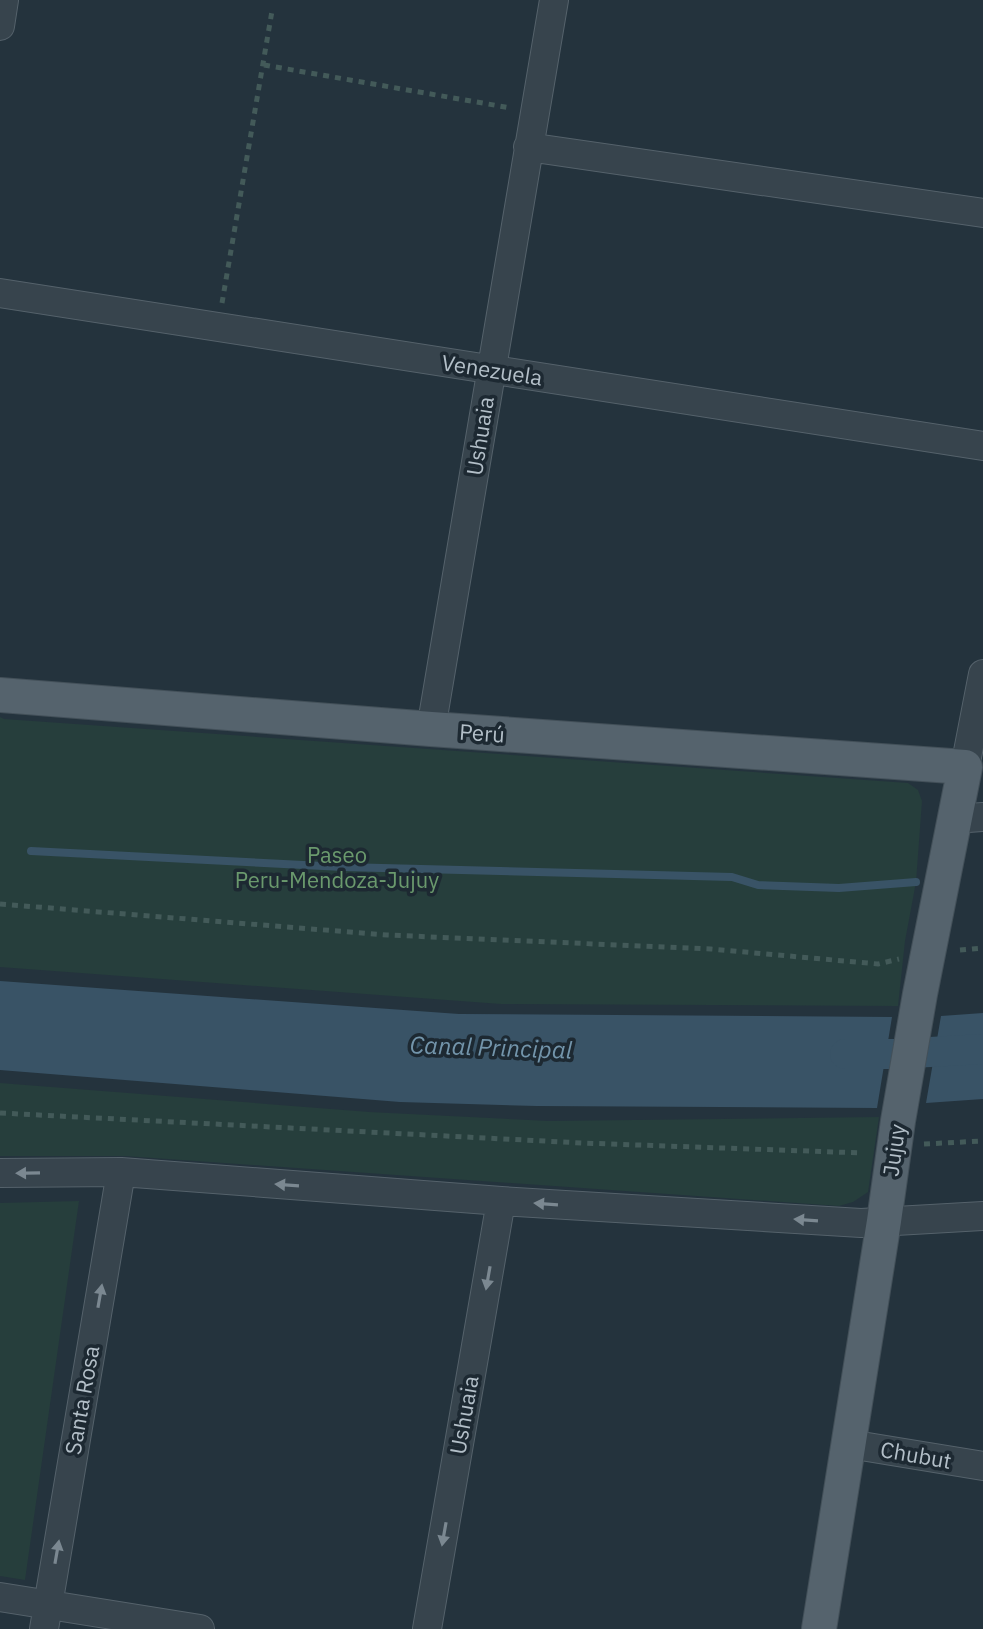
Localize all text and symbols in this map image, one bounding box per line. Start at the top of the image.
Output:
street label: Venezuela [440,347,545,392]
street label: Ushuaia [459,394,500,478]
street label: Perú [458,716,506,749]
park label: Paseo Peru-Mendoza-Jujuy [235,840,439,894]
water label: Canal Principal [409,1028,573,1066]
street label: Jujuy [875,1122,912,1178]
one-way arrow [15,1167,40,1179]
one-way arrow [274,1178,299,1191]
one-way arrow [533,1197,558,1210]
one-way arrow [793,1213,818,1226]
one-way arrow [482,1265,494,1290]
one-way arrow [94,1283,106,1308]
street label: Santa Rosa [58,1343,105,1457]
street label: Ushuaia [442,1373,485,1457]
street label: Chubut [878,1434,954,1475]
one-way arrow [437,1522,449,1547]
one-way arrow [51,1539,63,1564]

